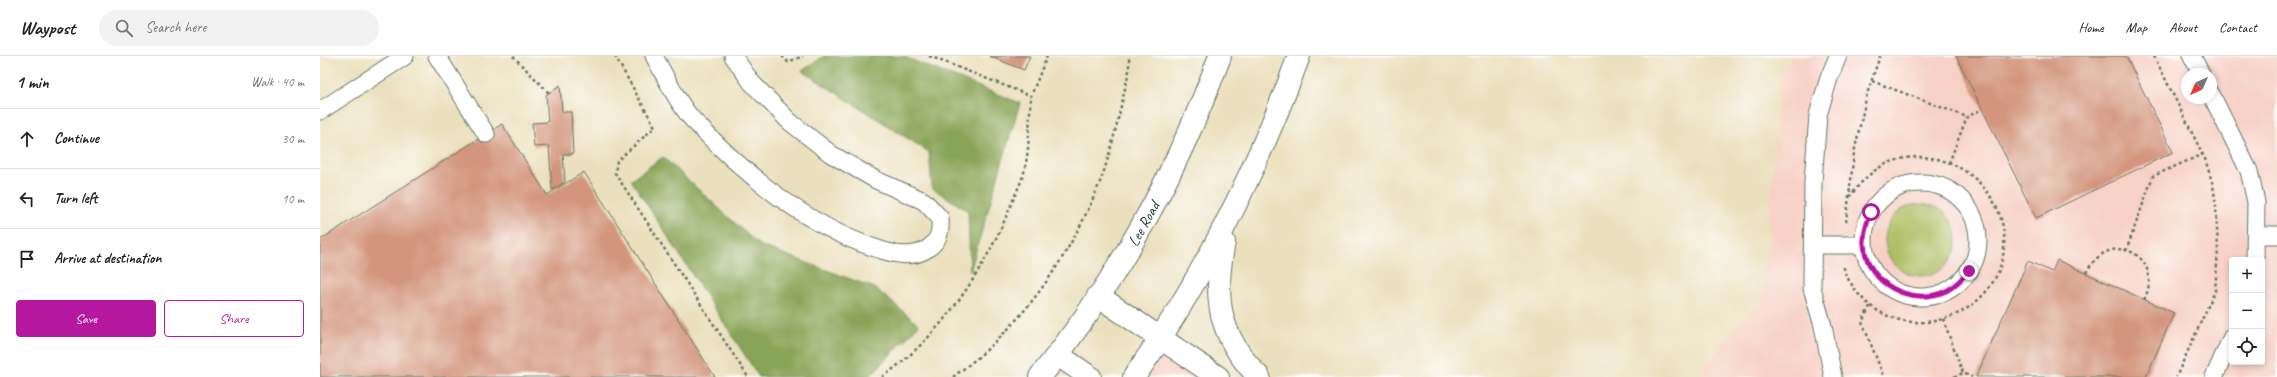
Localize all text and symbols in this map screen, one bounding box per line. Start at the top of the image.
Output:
search box [99,10,379,46]
text: Waypost [20,16,75,40]
icon: search [113,17,135,39]
text: Search here [145,18,206,37]
text: Home [2078,19,2104,36]
text: Map [2126,19,2147,36]
text: About [2169,19,2197,36]
text: Contact [2219,19,2257,36]
north arrow [2181,68,2217,104]
text: 1 min [16,72,49,93]
text: Walk · 40 m [251,74,304,90]
icon: ahead [16,128,38,150]
text: Continue [54,129,99,148]
text: 30 m [282,131,304,147]
icon: left [16,188,38,210]
text: Turn left [54,189,97,208]
text: 10 m [282,191,304,207]
street label: Lee Road [1123,196,1166,250]
route start [1862,203,1880,221]
icon: arrive [16,248,38,270]
text: Arrive at destination [54,249,161,268]
map controls [2229,257,2265,365]
button: + [2229,257,2265,293]
route end [1960,262,1978,280]
button: − [2229,293,2265,329]
button: Save [16,300,156,337]
button: Share [164,300,304,337]
button: locate [2229,329,2265,365]

